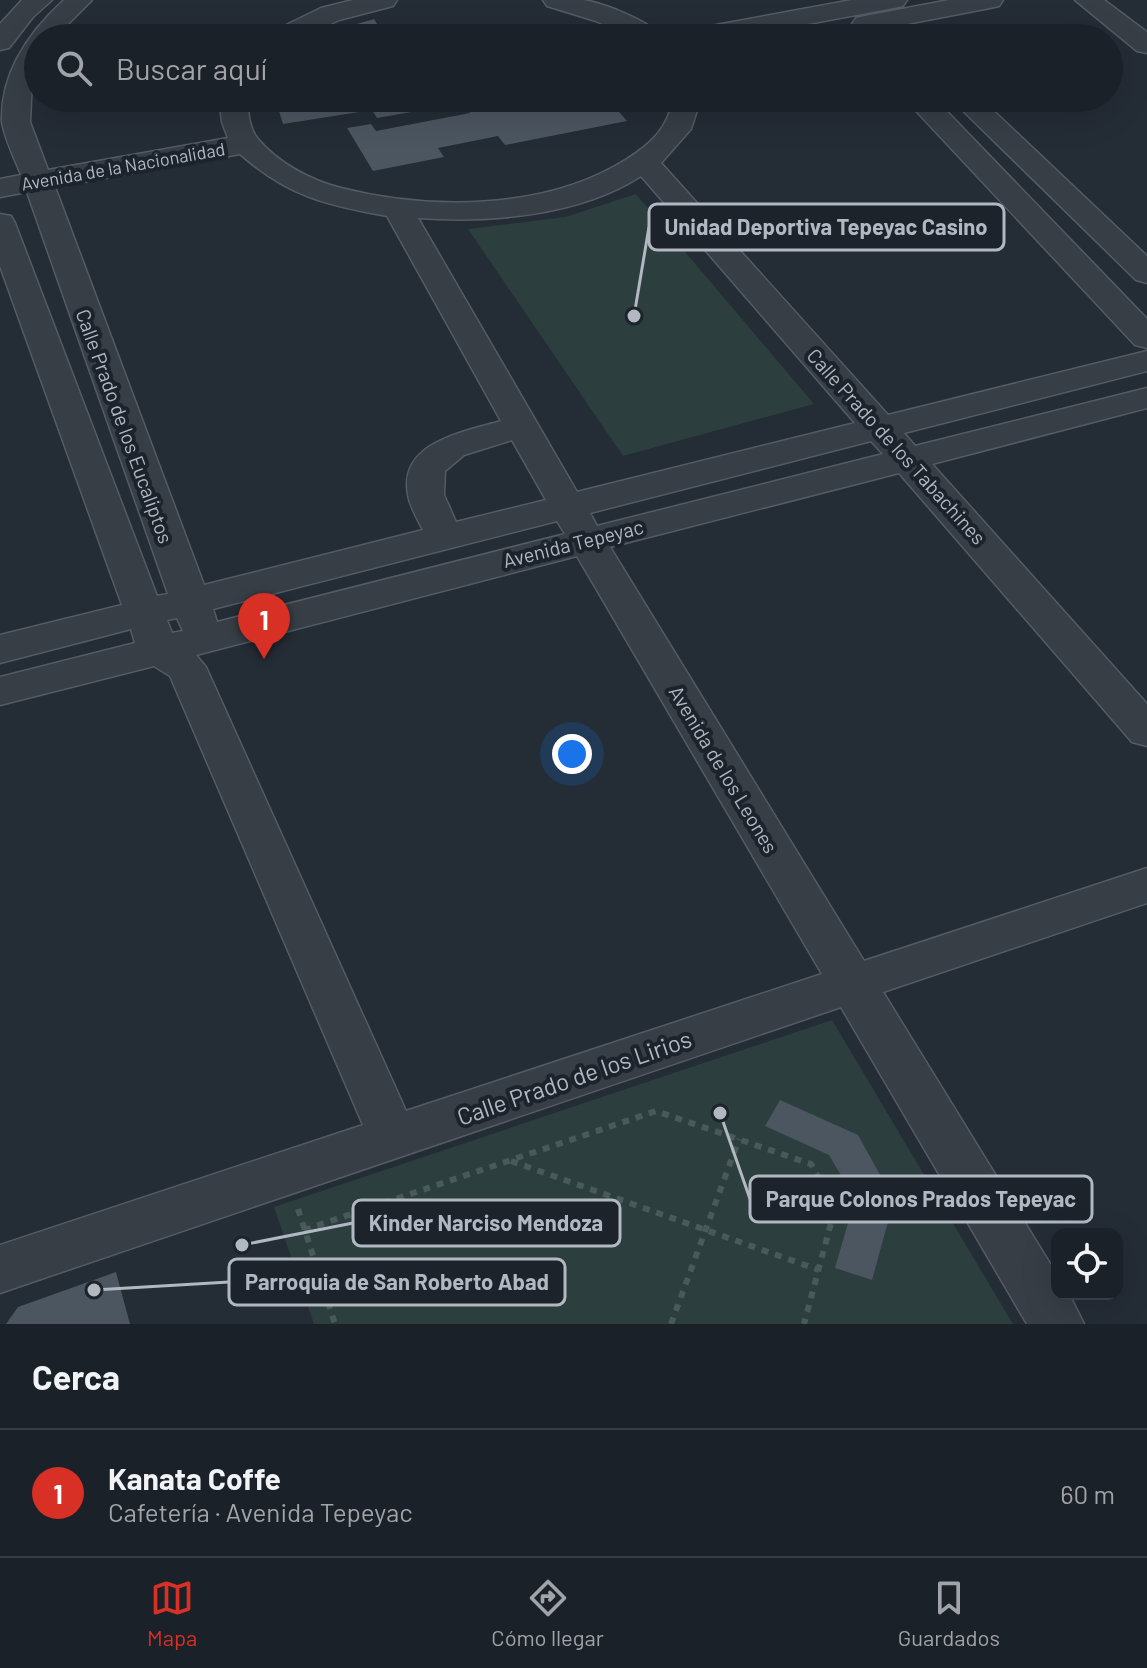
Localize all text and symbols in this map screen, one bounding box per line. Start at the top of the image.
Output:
search box [24,24,1123,112]
icon: search [52,46,96,90]
text: Buscar aquí [116,50,267,86]
street label: Avenida de la Nacionalidad [19,137,227,195]
callout: Unidad Deportiva Tepeyac Casino [649,204,1004,250]
text: Unidad Deportiva Tepeyac Casino [664,213,988,239]
street label: Calle Prado de los Eucaliptos [71,306,179,546]
street label: Calle Prado de los Tabachines [803,343,991,549]
street label: Avenida Tepeyac [500,514,646,572]
pin: 1 [238,593,290,659]
street label: Avenida de los Leones [665,681,783,857]
your location [552,734,592,774]
street label: Calle Prado de los Lirios [453,1023,695,1131]
callout: Parque Colonos Prados Tepeyac [750,1176,1092,1222]
text: Parque Colonos Prados Tepeyac [766,1185,1076,1211]
callout: Kinder Narciso Mendoza [353,1200,620,1246]
text: Kinder Narciso Mendoza [369,1209,603,1235]
map controls [1051,1228,1123,1300]
button: locate [1051,1228,1123,1300]
callout: Parroquia de San Roberto Abad [229,1259,565,1305]
text: Parroquia de San Roberto Abad [245,1268,549,1294]
text: Cerca [32,1356,120,1397]
text: Kanata Coffe [108,1460,281,1496]
text: 1 [53,1478,63,1509]
text: 60 m [1060,1478,1115,1509]
text: Cafetería · Avenida Tepeyac [108,1496,413,1527]
tab: Mapa [147,1576,197,1650]
tab: Cómo llegar [491,1576,604,1650]
tab: Guardados [898,1576,1000,1650]

